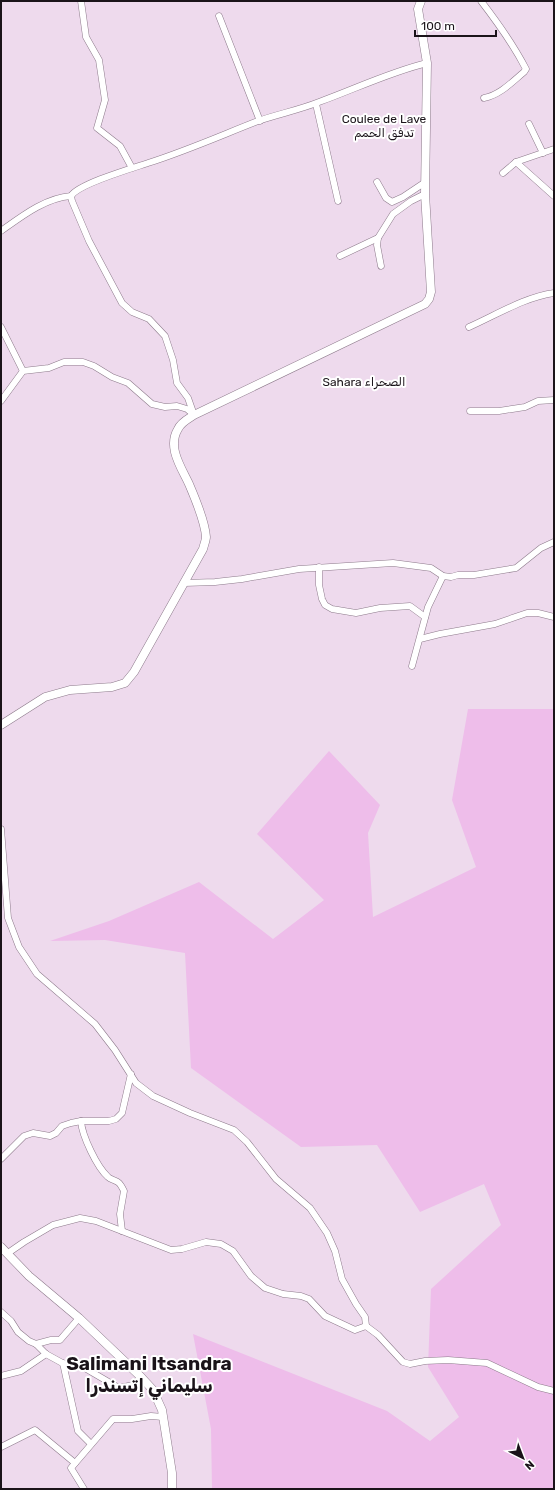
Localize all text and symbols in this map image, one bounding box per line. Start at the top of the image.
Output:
scale bar [415,12,496,38]
text: 100 m [421,19,455,33]
district label: Coulee de Lave تدفق الحمم [342,112,427,141]
district label: Sahara الصحراء [323,375,405,390]
district label: Salimani Itsandra سليماني إتسندرا [66,1352,232,1400]
north arrow [503,1438,543,1478]
text: N [522,1458,537,1473]

